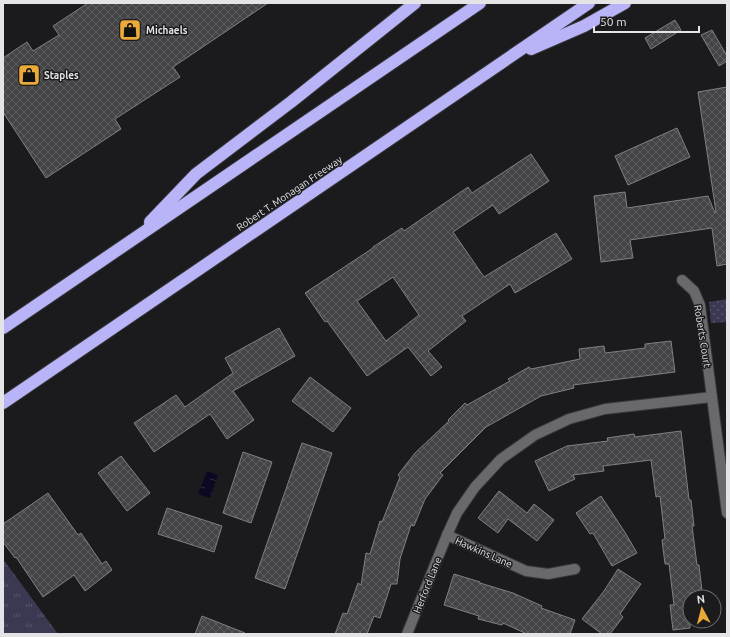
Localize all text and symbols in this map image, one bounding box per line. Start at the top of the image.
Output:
scale bar [594,8,699,34]
text: 50 m [600,15,627,28]
shop icon: Michaels [117,17,143,43]
place label: Michaels [146,25,188,36]
shop icon: Staples [16,62,42,88]
place label: Staples [44,70,79,81]
street label: Robert T. Monagan Freeway [234,154,344,233]
street label: Roberts Court [692,304,713,368]
street label: Hawkins Lane [454,535,514,570]
street label: Herford Lane [411,556,444,615]
north arrow [682,589,722,629]
text: N [696,593,706,606]

